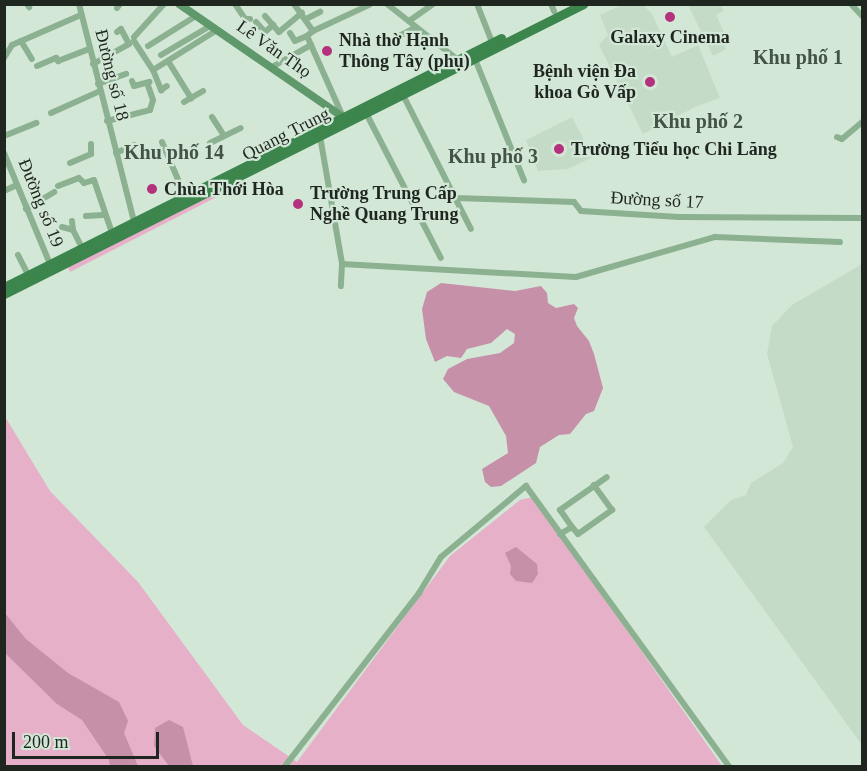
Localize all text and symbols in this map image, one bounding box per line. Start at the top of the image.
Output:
marker: Galaxy Cinema [663,10,677,24]
street label: Lê Văn Thọ [232,15,316,83]
place label: Galaxy Cinema [610,26,730,48]
street label: Đường số 18 [90,27,134,123]
place label: Nhà thờ Hạnh Thông Tây (phụ) [339,30,470,72]
marker: Nhà thờ Hạnh Thông Tây (phụ) [320,44,334,58]
district label: Khu phố 1 [753,45,843,69]
place label: Bệnh viện Đa khoa Gò Vấp [533,61,636,104]
marker: Bệnh viện Đa khoa Gò Vấp [641,73,659,91]
street label: Quang Trung [238,103,334,165]
district label: Khu phố 2 [653,109,743,133]
place label: Trường Tiểu học Chi Lăng [571,138,777,160]
district label: Khu phố 14 [124,140,224,164]
marker: Trường Tiểu học Chi Lăng [552,142,566,156]
district label: Khu phố 3 [448,144,538,168]
street label: Đường số 19 [14,156,68,250]
place label: Chùa Thới Hòa [164,178,284,200]
marker: Chùa Thới Hòa [145,182,159,196]
place label: Trường Trung Cấp Nghề Quang Trung [310,183,459,226]
street label: Đường số 17 [610,187,704,213]
marker: Trường Trung Cấp Nghề Quang Trung [291,197,305,211]
scale bar [15,720,162,758]
text: 200 m [23,732,69,752]

